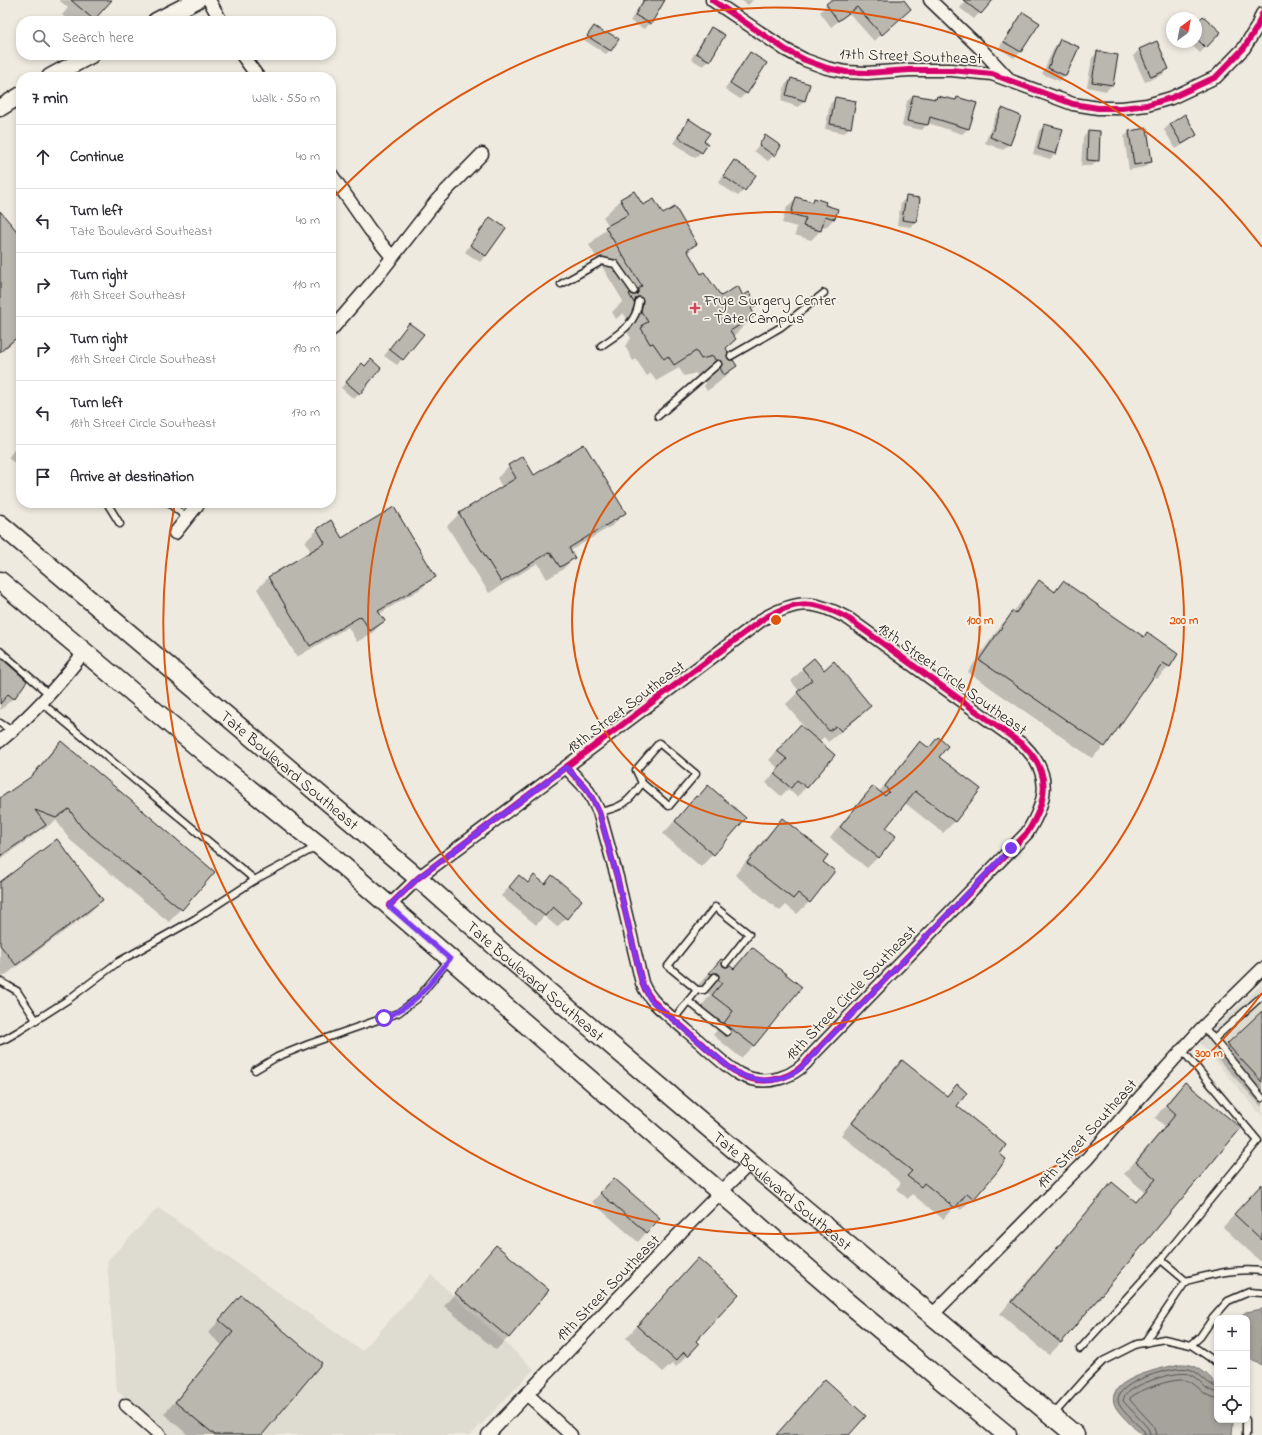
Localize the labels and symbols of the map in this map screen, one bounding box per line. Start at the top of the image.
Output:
north arrow [1166,12,1202,48]
street label: 17th Street Southeast [839,43,983,72]
place label: Frye Surgery Center - Tate Campus [703,289,836,331]
marker: Frye Surgery Center - Tate Campus [689,302,701,314]
text: 100 m [967,612,994,630]
text: 200 m [1169,612,1199,630]
centre of rings [769,613,783,627]
street label: 18th Street Circle Southeast [872,617,1032,743]
street label: 18th Street Southeast [562,655,691,760]
street label: Tate Boulevard Southeast [214,705,364,837]
route end [1002,839,1020,857]
street label: Tate Boulevard Southeast [460,916,609,1049]
street label: 18th Street Circle Southeast [780,920,923,1066]
route start [375,1009,393,1027]
text: 300 m [1194,1045,1224,1063]
street label: 19th Street Southeast [1031,1073,1144,1195]
street label: Tate Boulevard Southeast [707,1126,857,1258]
street label: 19th Street Southeast [551,1229,667,1348]

